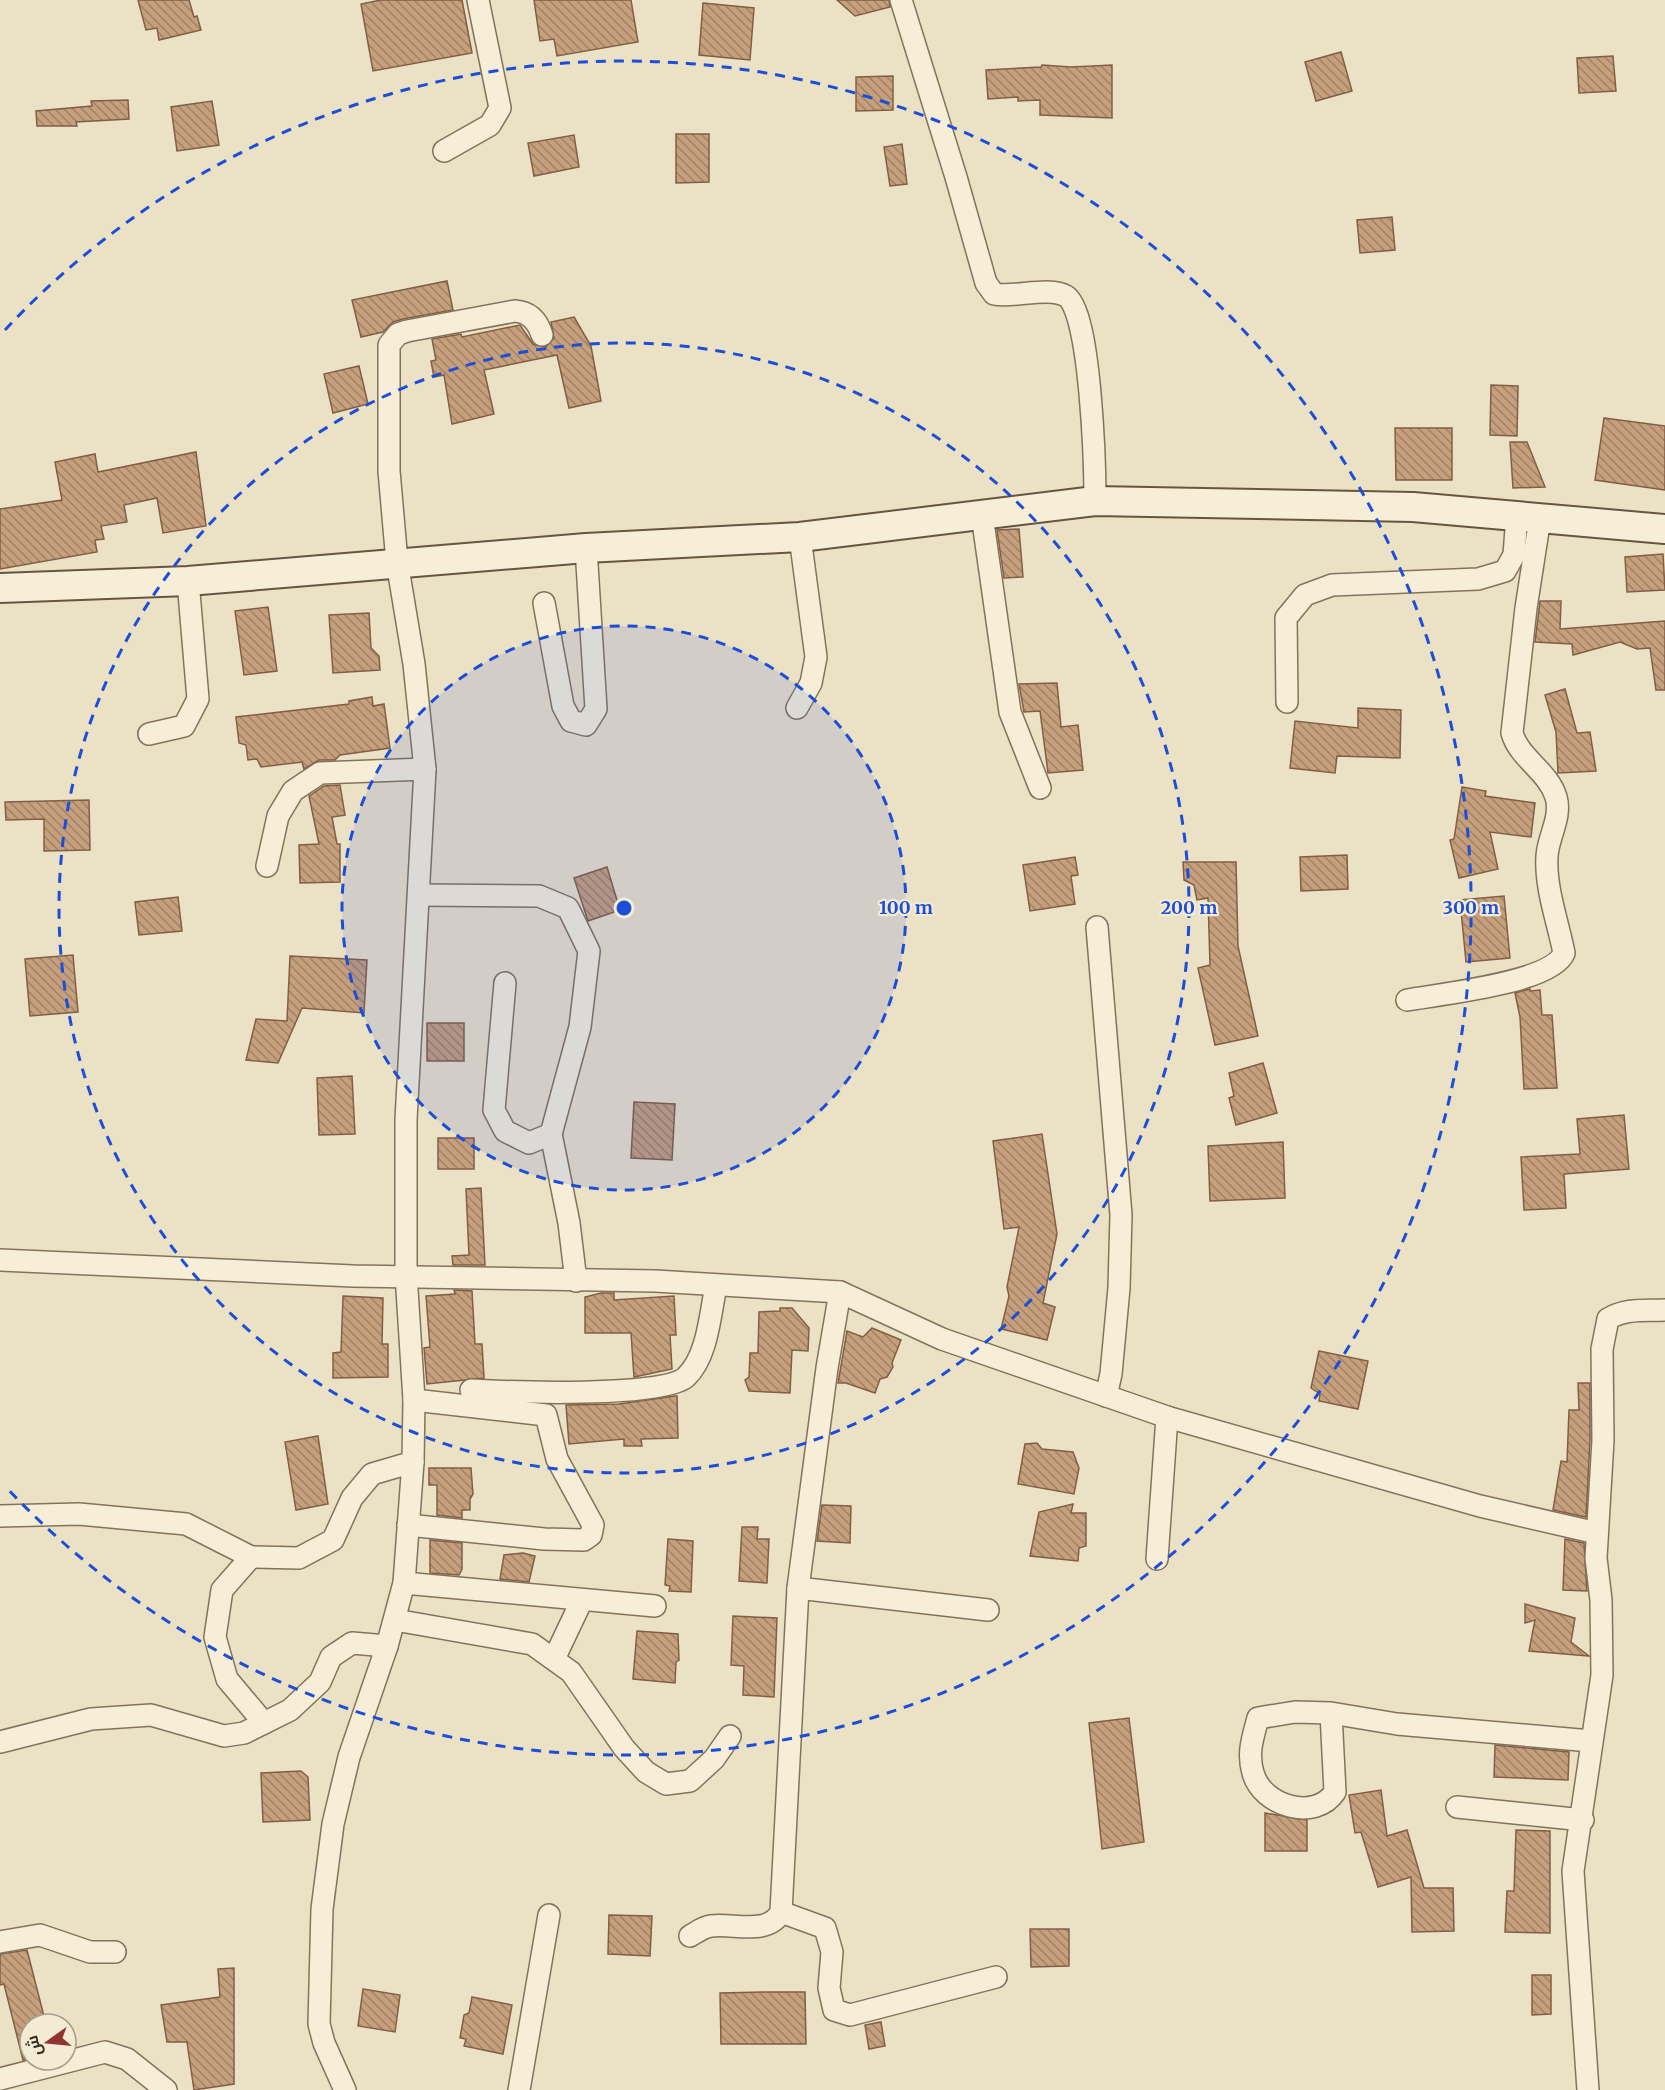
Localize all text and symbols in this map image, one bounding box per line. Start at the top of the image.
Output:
text: 100 m [879,896,933,919]
text: 200 m [1161,896,1217,919]
text: 300 m [1443,896,1499,919]
centre of rings [614,898,634,918]
north arrow [18,2012,78,2072]
text: ش [21,2033,46,2058]

